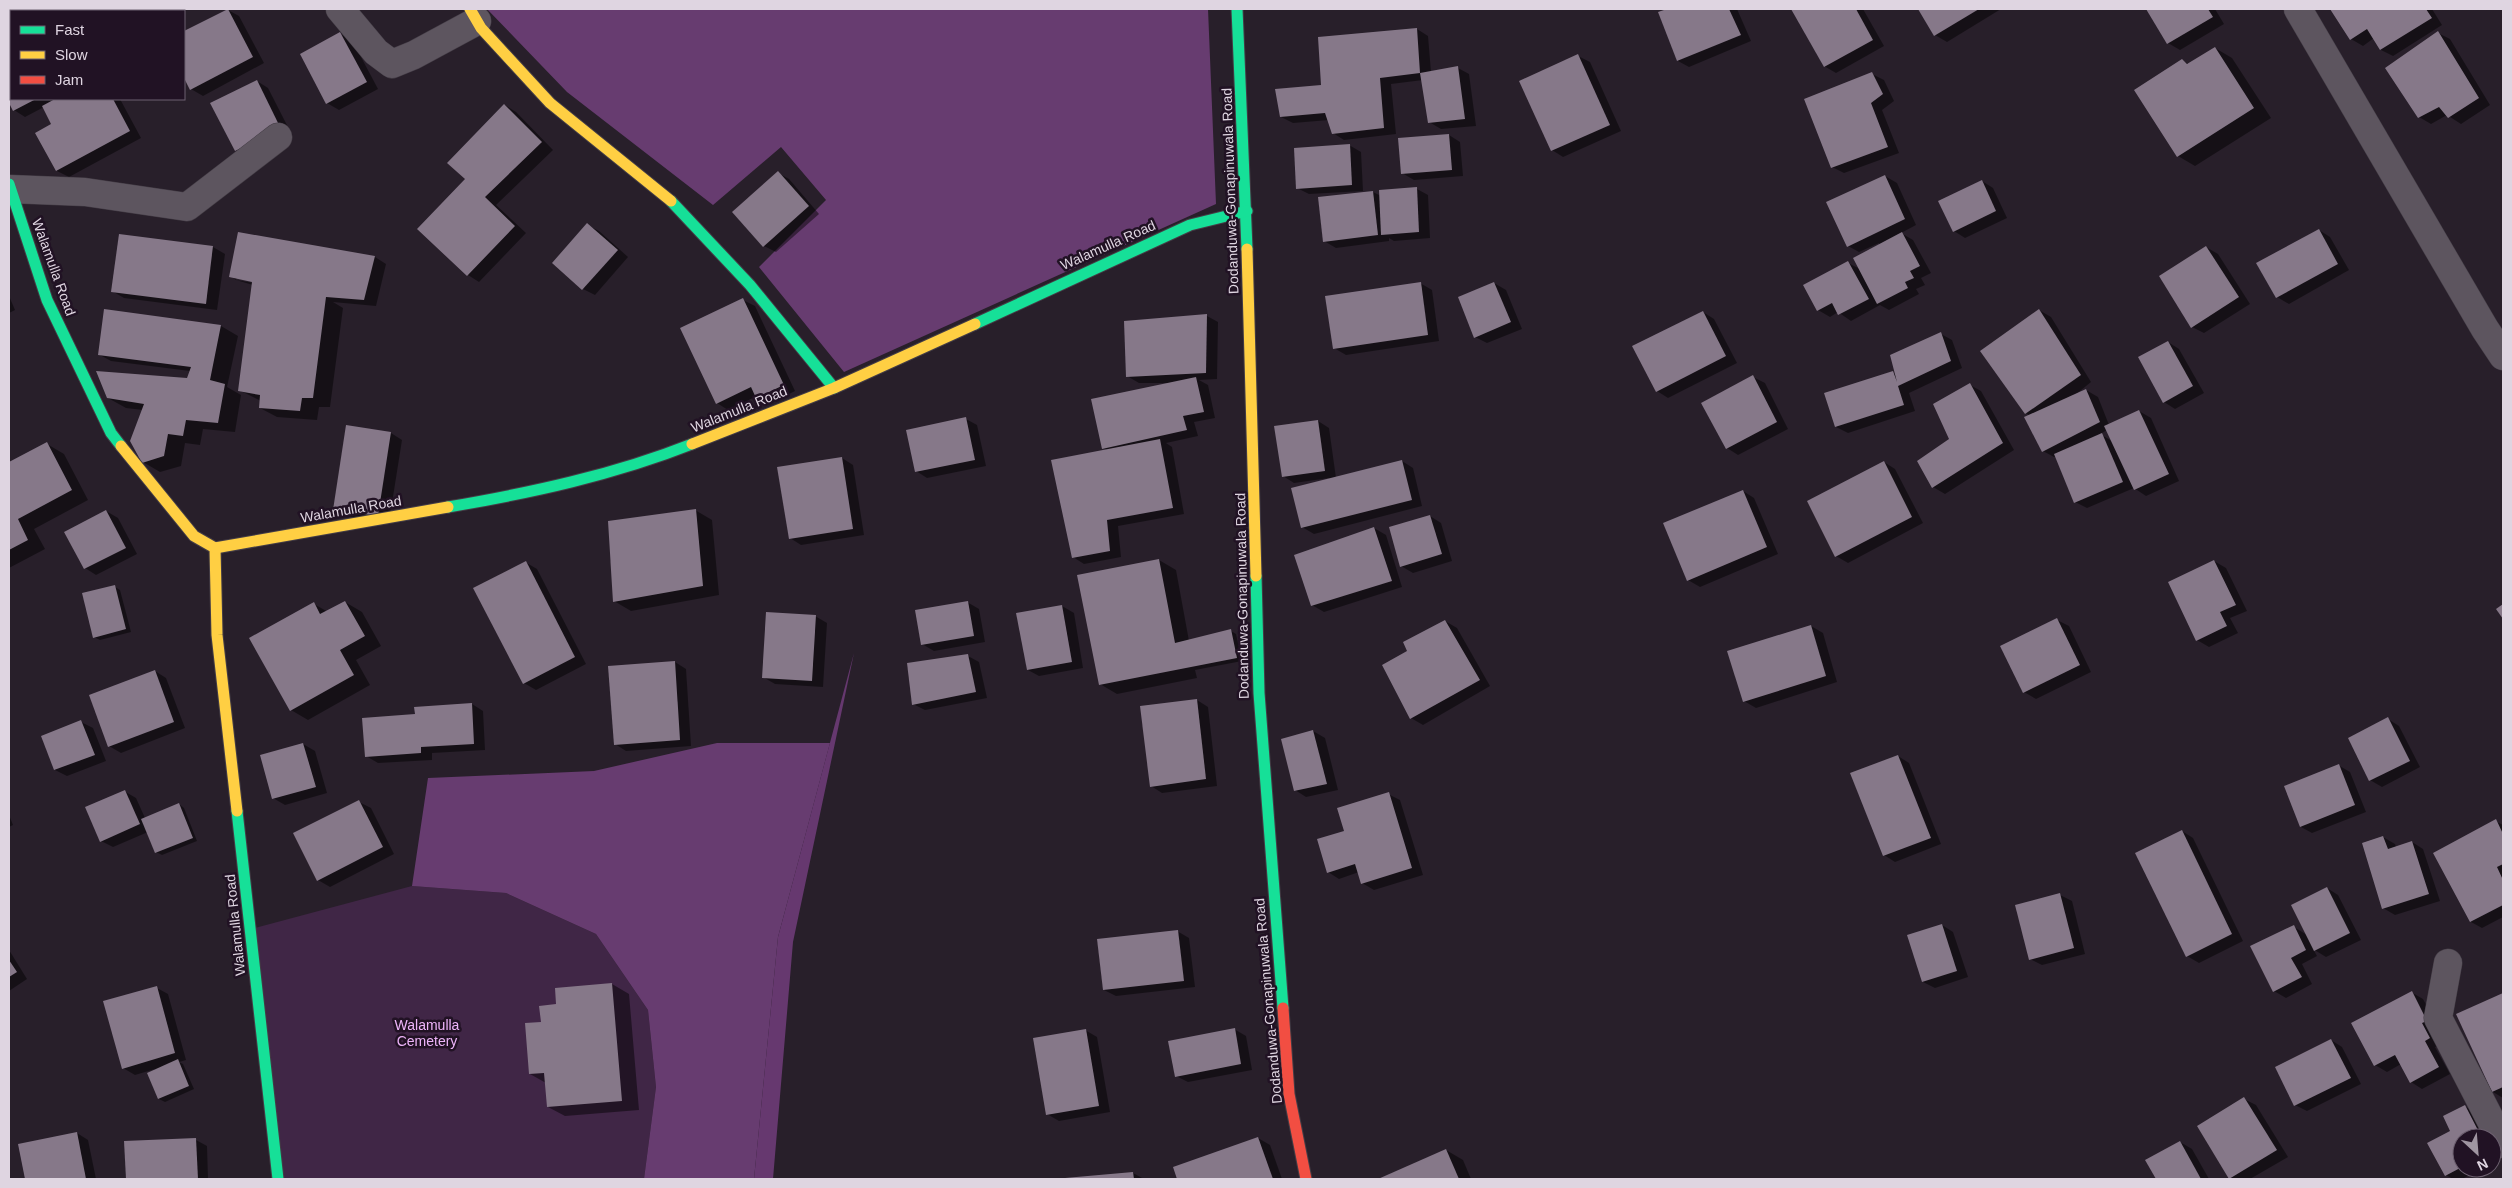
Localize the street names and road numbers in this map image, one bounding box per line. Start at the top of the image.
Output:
street label: Dodanduwa-Gonapinuwala Road [1218,88,1242,294]
street label: Walamulla Road [29,216,79,318]
street label: Walamulla Road [1058,217,1158,273]
street label: Walamulla Road [689,382,789,436]
street label: Walamulla Road [299,492,403,526]
street label: Dodanduwa-Gonapinuwala Road [1232,493,1252,699]
street label: Walamulla Road [222,873,248,977]
street label: Dodanduwa-Gonapinuwala Road [1251,898,1285,1104]

